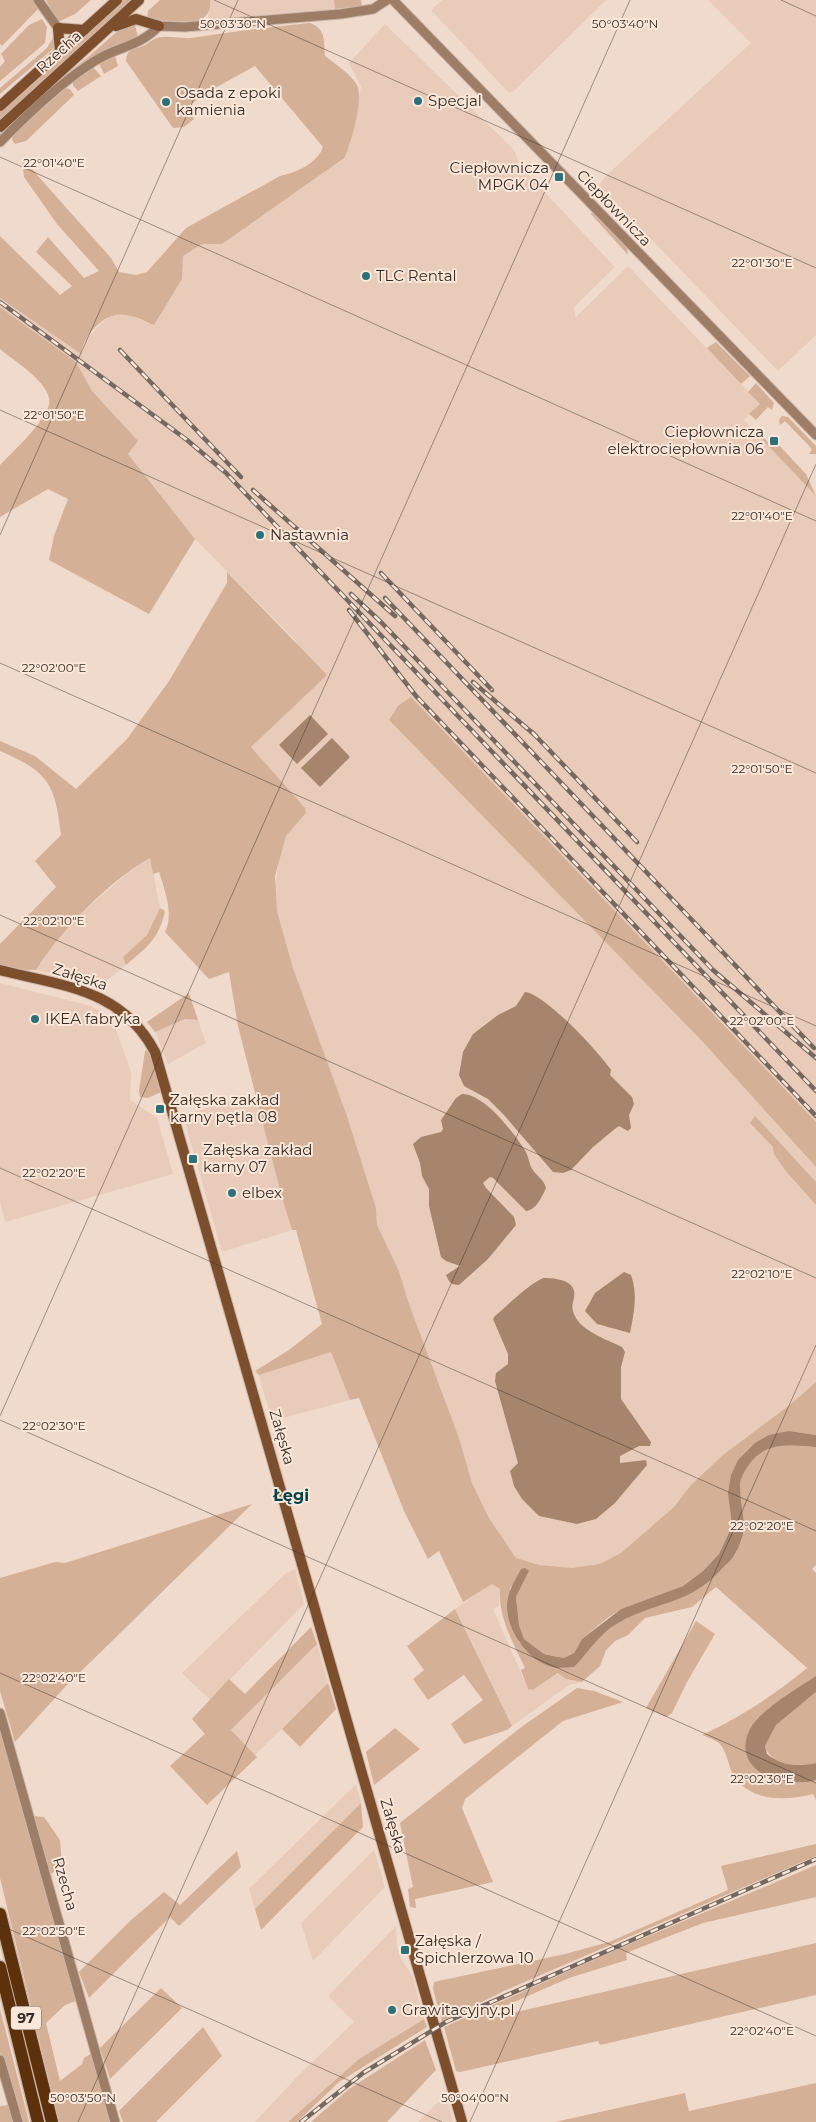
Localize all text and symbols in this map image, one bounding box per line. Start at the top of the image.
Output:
text: 50°03'30"N [200,16,266,31]
text: 50°03'40"N [592,16,658,31]
street label: Rzecha [32,26,85,77]
place label: Osada z epoki kamienia [176,83,281,119]
place label: Specjal [428,91,482,110]
marker: Specjal [412,95,424,107]
marker: Osada z epoki kamienia [160,96,172,108]
text: 22°01'40"E [23,155,85,170]
place label: Ciepłownicza MPGK 04 [450,158,549,194]
street label: Ciepłownicza [573,165,656,250]
marker: Ciepłownicza MPGK 04 [553,171,565,183]
text: 22°01'30"E [732,255,792,270]
place label: TLC Rental [376,266,457,285]
marker: TLC Rental [360,270,372,282]
text: 22°01'50"E [24,407,84,422]
place label: Ciepłownicza elektrociepłownia 06 [607,422,764,458]
marker: Ciepłownicza elektrociepłownia 06 [768,435,780,447]
text: 22°01'40"E [731,508,793,523]
place label: Nastawnia [270,525,349,544]
marker: Nastawnia [254,529,266,541]
text: 22°02'00"E [22,660,86,675]
text: 22°01'50"E [732,761,792,776]
text: 22°02'10"E [23,913,85,928]
street label: Załęska [50,959,110,994]
place label: IKEA fabryka [45,1009,141,1028]
marker: IKEA fabryka [29,1013,41,1025]
text: 22°02'00"E [730,1013,794,1028]
place label: Załęska zakład karny pętla 08 [170,1090,279,1126]
marker: Załęska zakład karny pętla 08 [154,1103,166,1115]
place label: Załęska zakład karny 07 [203,1140,312,1176]
marker: Załęska zakład karny 07 [187,1153,199,1165]
text: 22°02'20"E [22,1165,86,1180]
place label: elbex [242,1183,282,1202]
marker: elbex [226,1187,238,1199]
text: 22°02'10"E [731,1266,793,1281]
street label: Załęska [266,1407,299,1467]
text: 22°02'30"E [22,1418,86,1433]
district label: Łęgi [272,1486,309,1505]
text: 22°02'20"E [730,1518,794,1533]
text: 22°02'40"E [22,1670,86,1685]
text: 22°02'30"E [730,1771,794,1786]
street label: Załęska [377,1796,410,1856]
street label: Rzecha [49,1855,82,1913]
text: 22°02'50"E [22,1923,86,1938]
place label: Załęska / Spichlerzowa 10 [415,1931,534,1967]
marker: Załęska / Spichlerzowa 10 [399,1944,411,1956]
place label: Grawitacyjny.pl [402,2000,515,2019]
marker: Grawitacyjny.pl [386,2004,398,2016]
road number: 97 [11,2006,41,2030]
text: 22°02'40"E [730,2023,794,2038]
text: 50°03'50"N [50,2090,116,2105]
text: 50°04'00"N [441,2090,509,2105]

